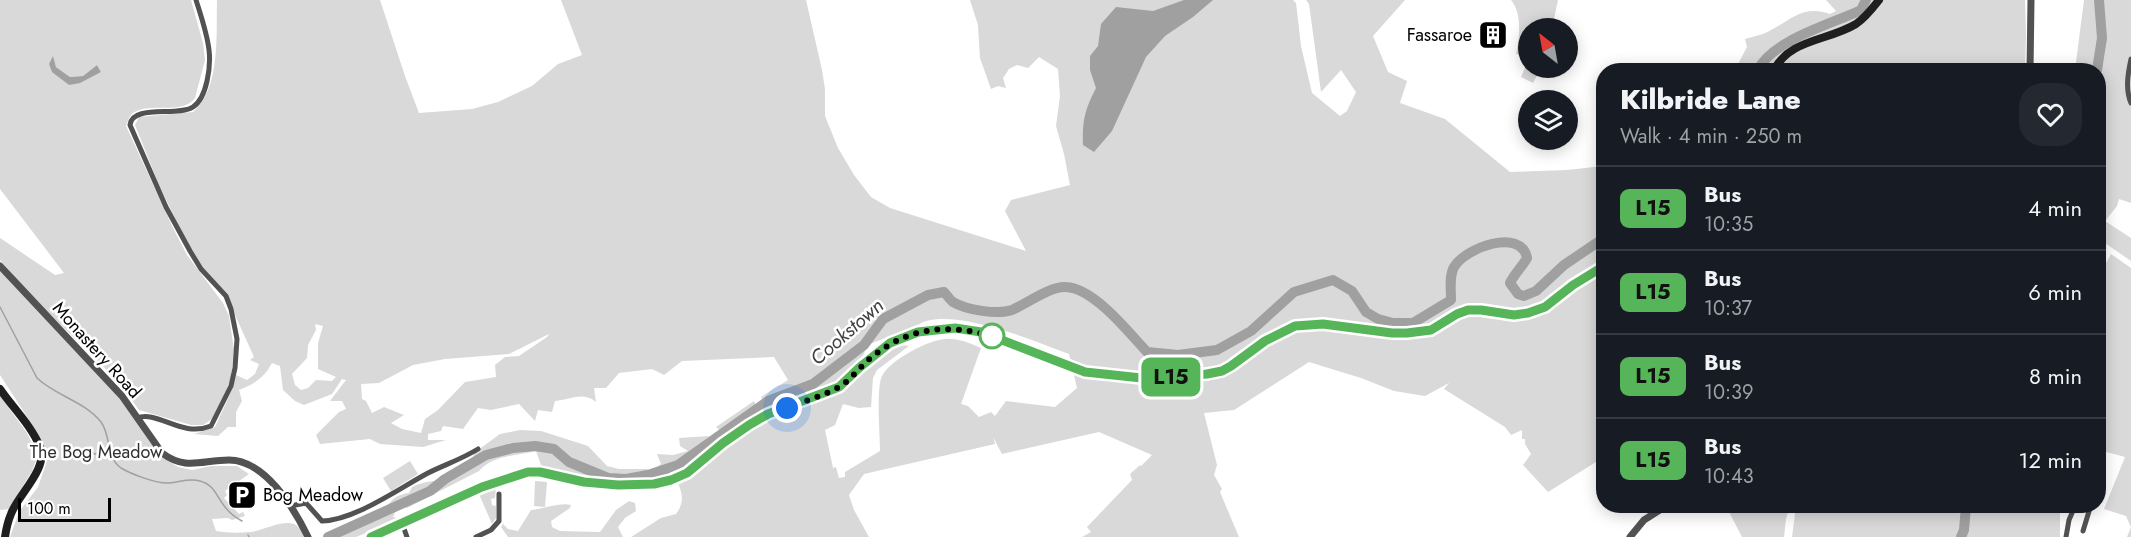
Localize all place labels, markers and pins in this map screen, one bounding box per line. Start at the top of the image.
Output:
building icon: Fassaroe [1477,19,1509,51]
place label: Fassaroe [1407,22,1472,48]
unlabelled marker [979,323,1005,349]
parking icon: Bog Meadow [226,479,258,511]
place label: Bog Meadow [263,482,364,508]

